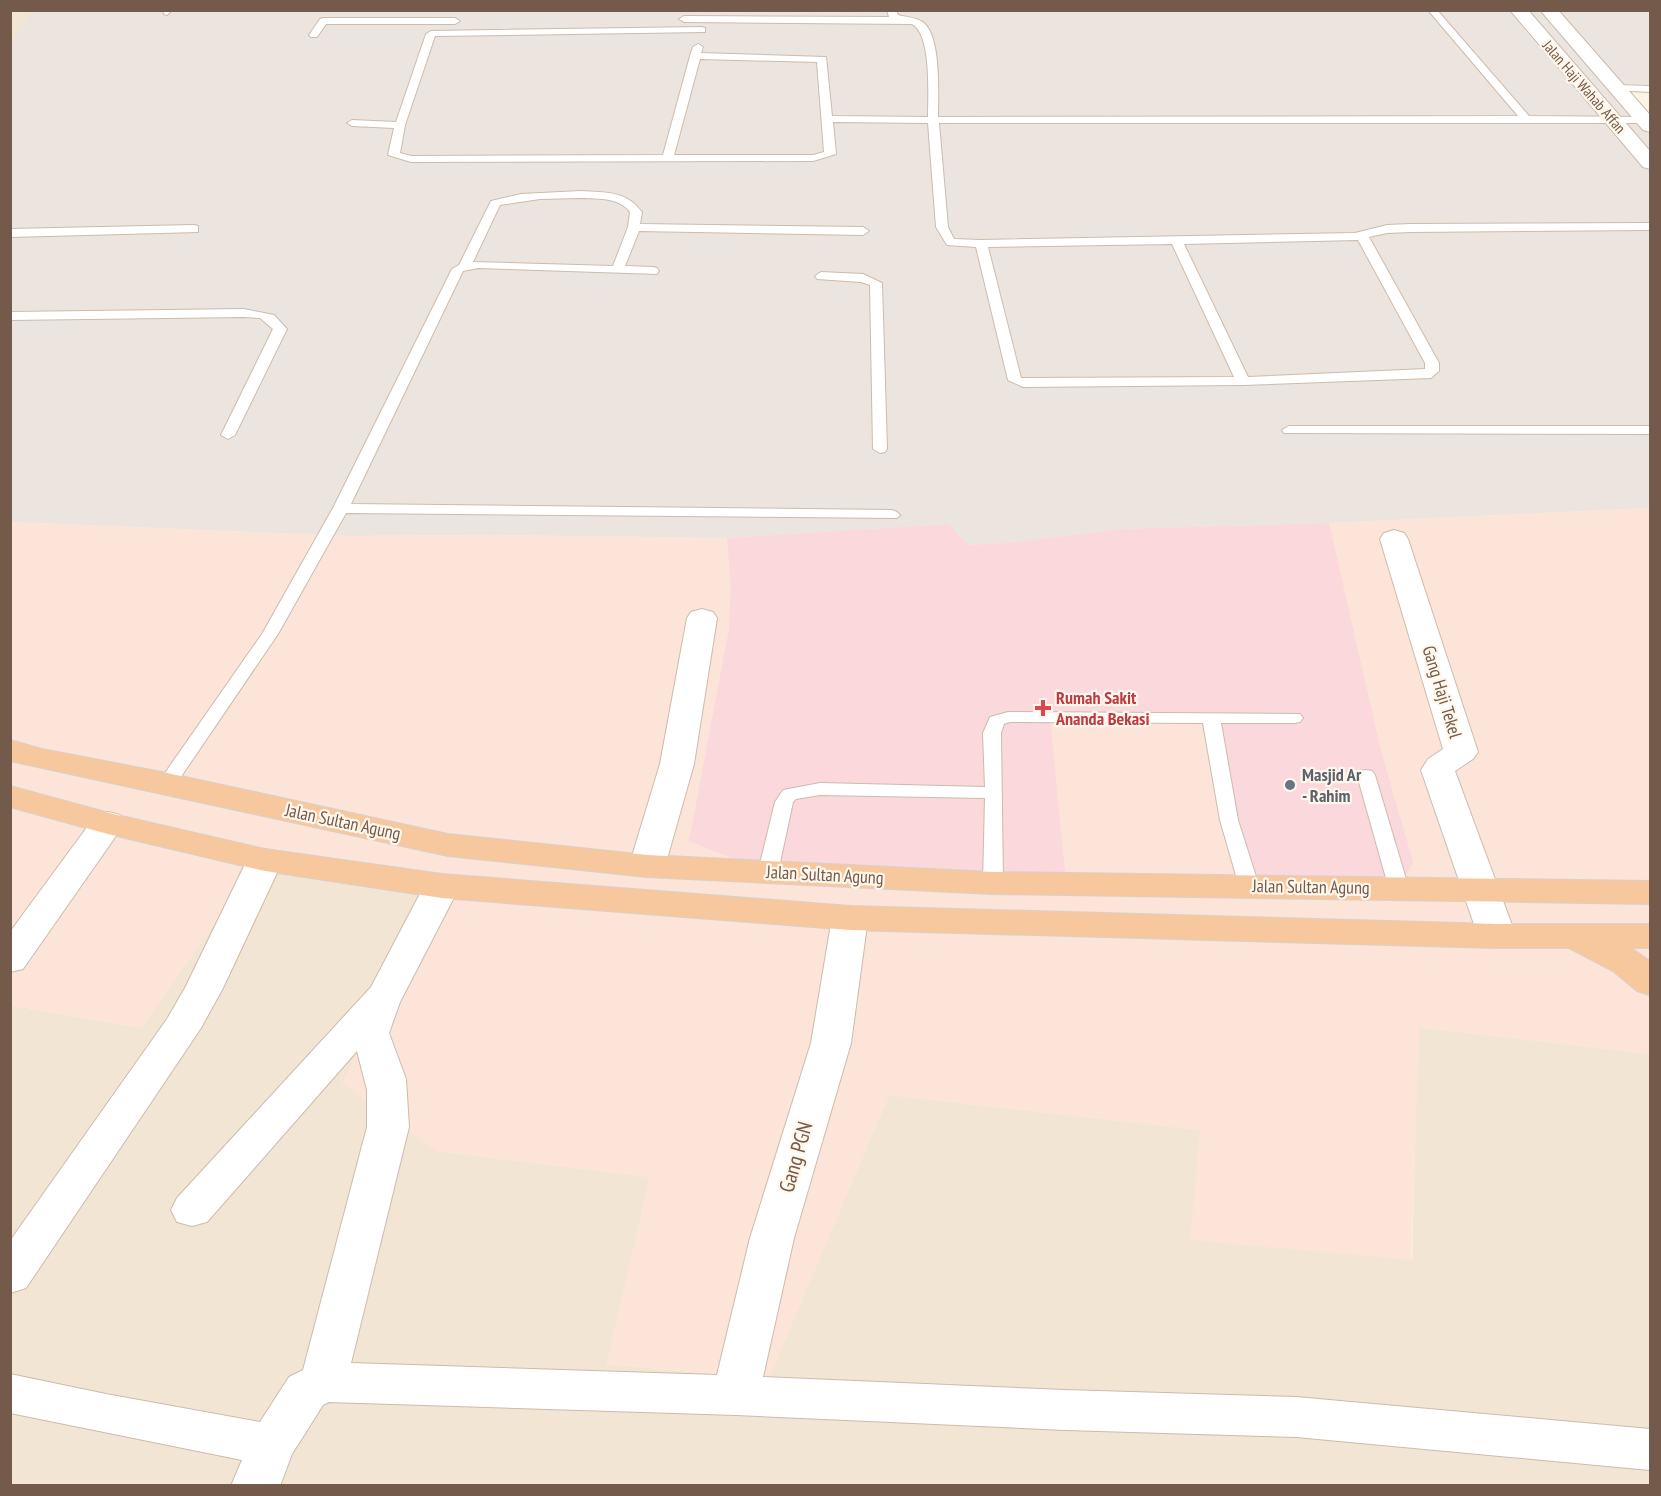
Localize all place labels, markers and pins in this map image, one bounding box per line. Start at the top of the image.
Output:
place label: Rumah Sakit Ananda Bekasi [1055,686,1149,730]
marker: Rumah Sakit Ananda Bekasi [1034,699,1052,717]
place label: Masjid Ar - Rahim [1302,763,1362,807]
marker: Masjid Ar - Rahim [1283,778,1297,792]

